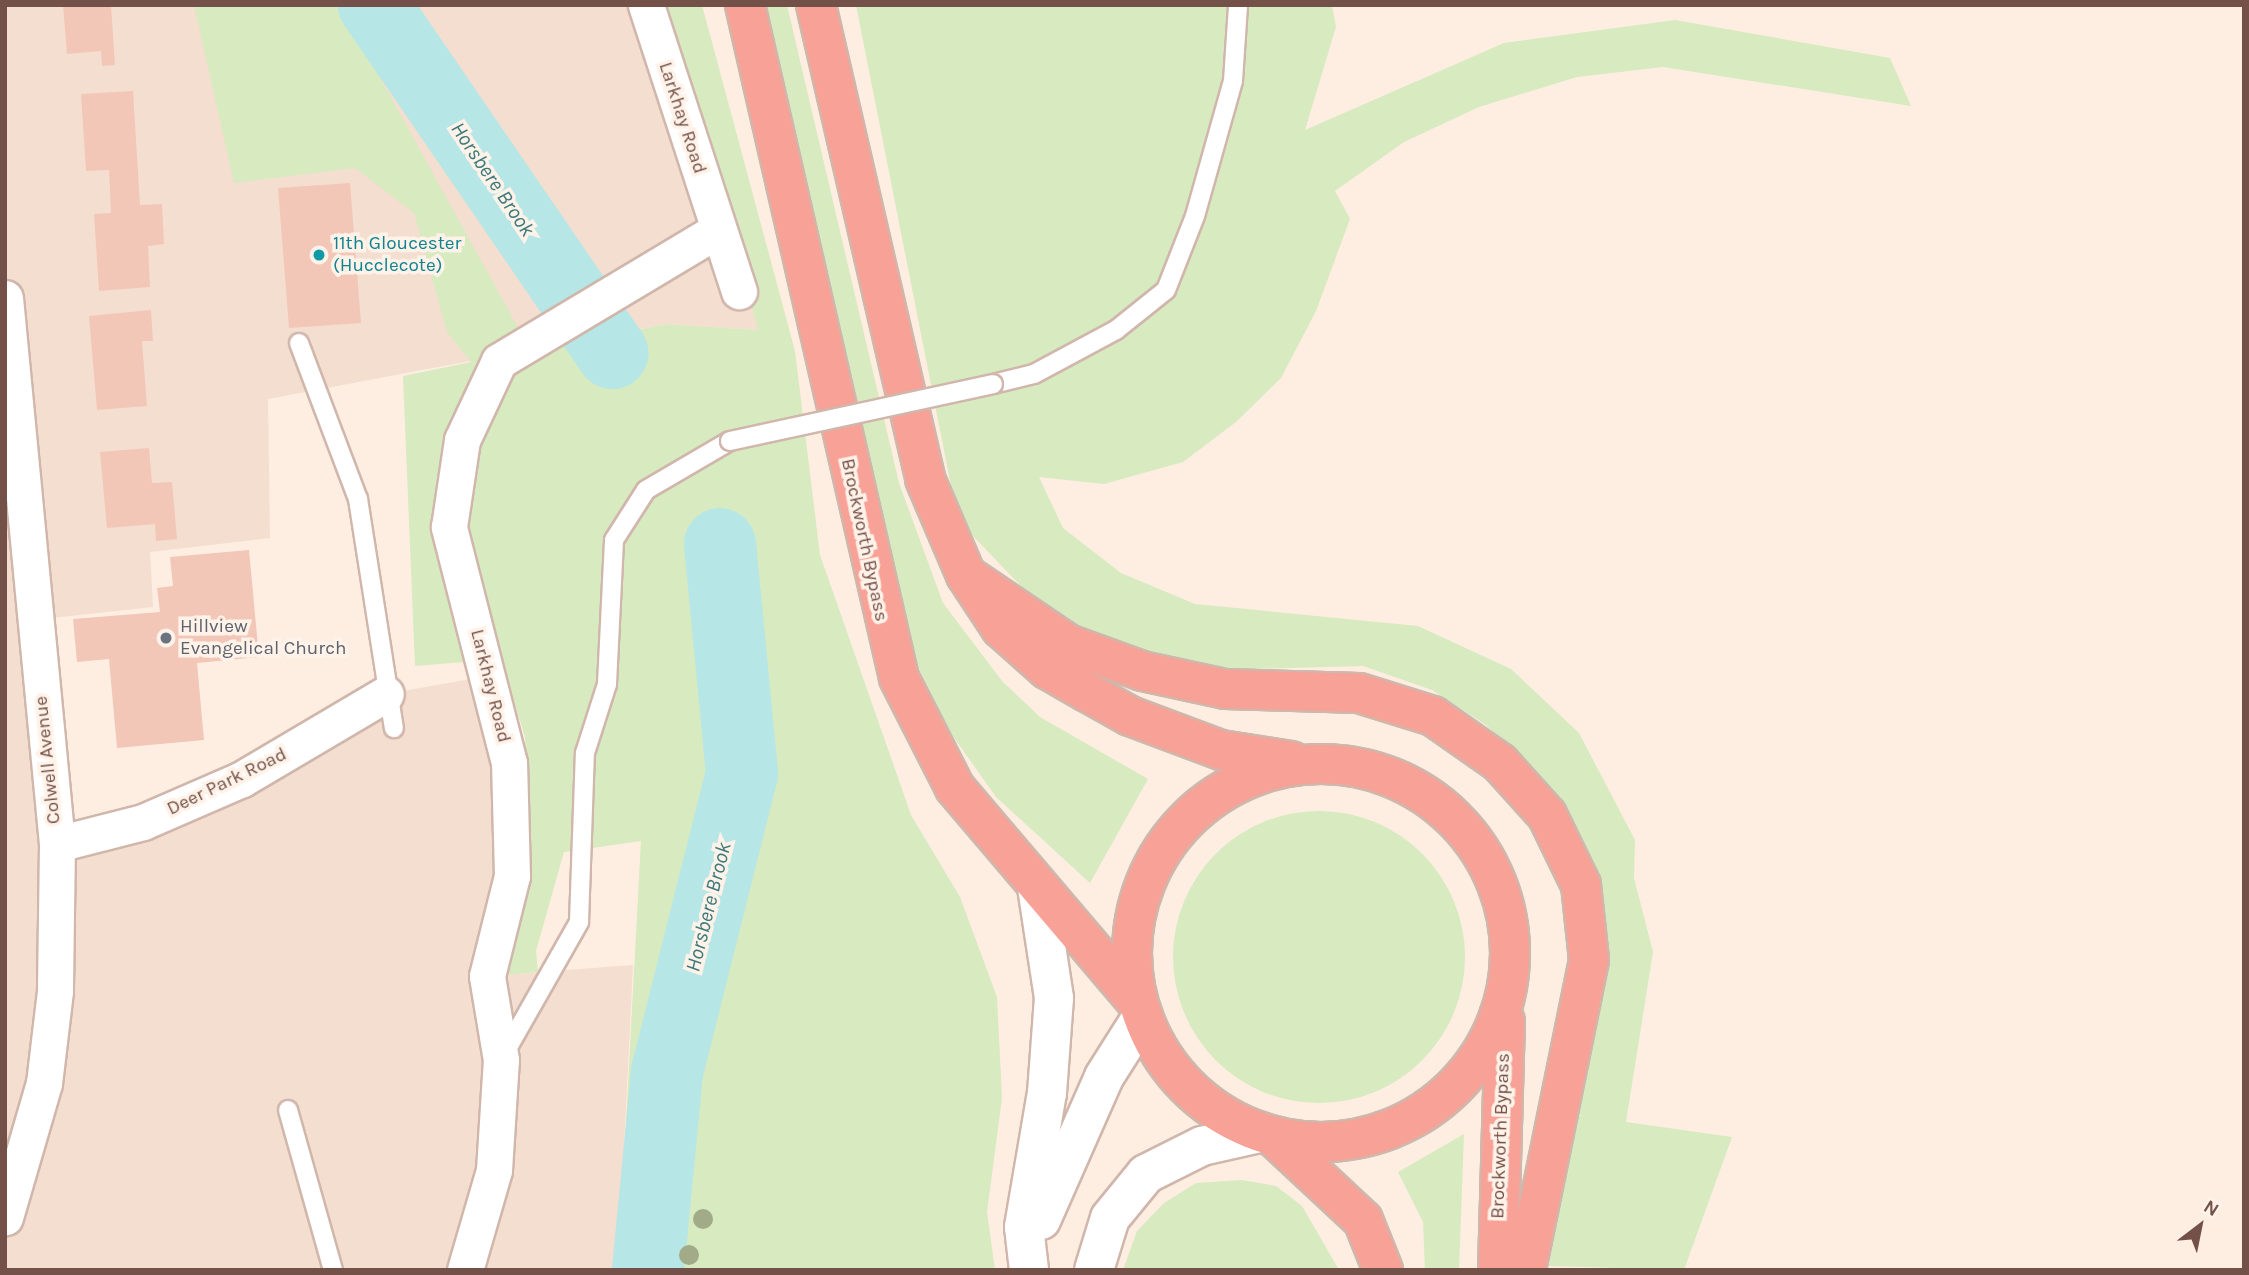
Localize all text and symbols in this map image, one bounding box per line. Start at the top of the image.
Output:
street label: Larkhay Road [653,59,711,177]
water label: Horsbere Brook [445,117,541,241]
place label: 11th Gloucester (Hucclecote) [333,233,461,277]
marker: 11th Gloucester (Hucclecote) [311,247,327,263]
street label: Brockworth Bypass [836,456,892,624]
place label: Hillview Evangelical Church [180,616,346,660]
street label: Larkhay Road [465,627,515,745]
marker: Hillview Evangelical Church [158,630,174,646]
street label: Colwell Avenue [30,695,66,825]
street label: Deer Park Road [163,743,291,821]
water label: Horsbere Brook [680,840,736,974]
street label: Brockworth Bypass [1487,1053,1515,1219]
north arrow [2165,1191,2235,1261]
text: N [2200,1195,2223,1221]

